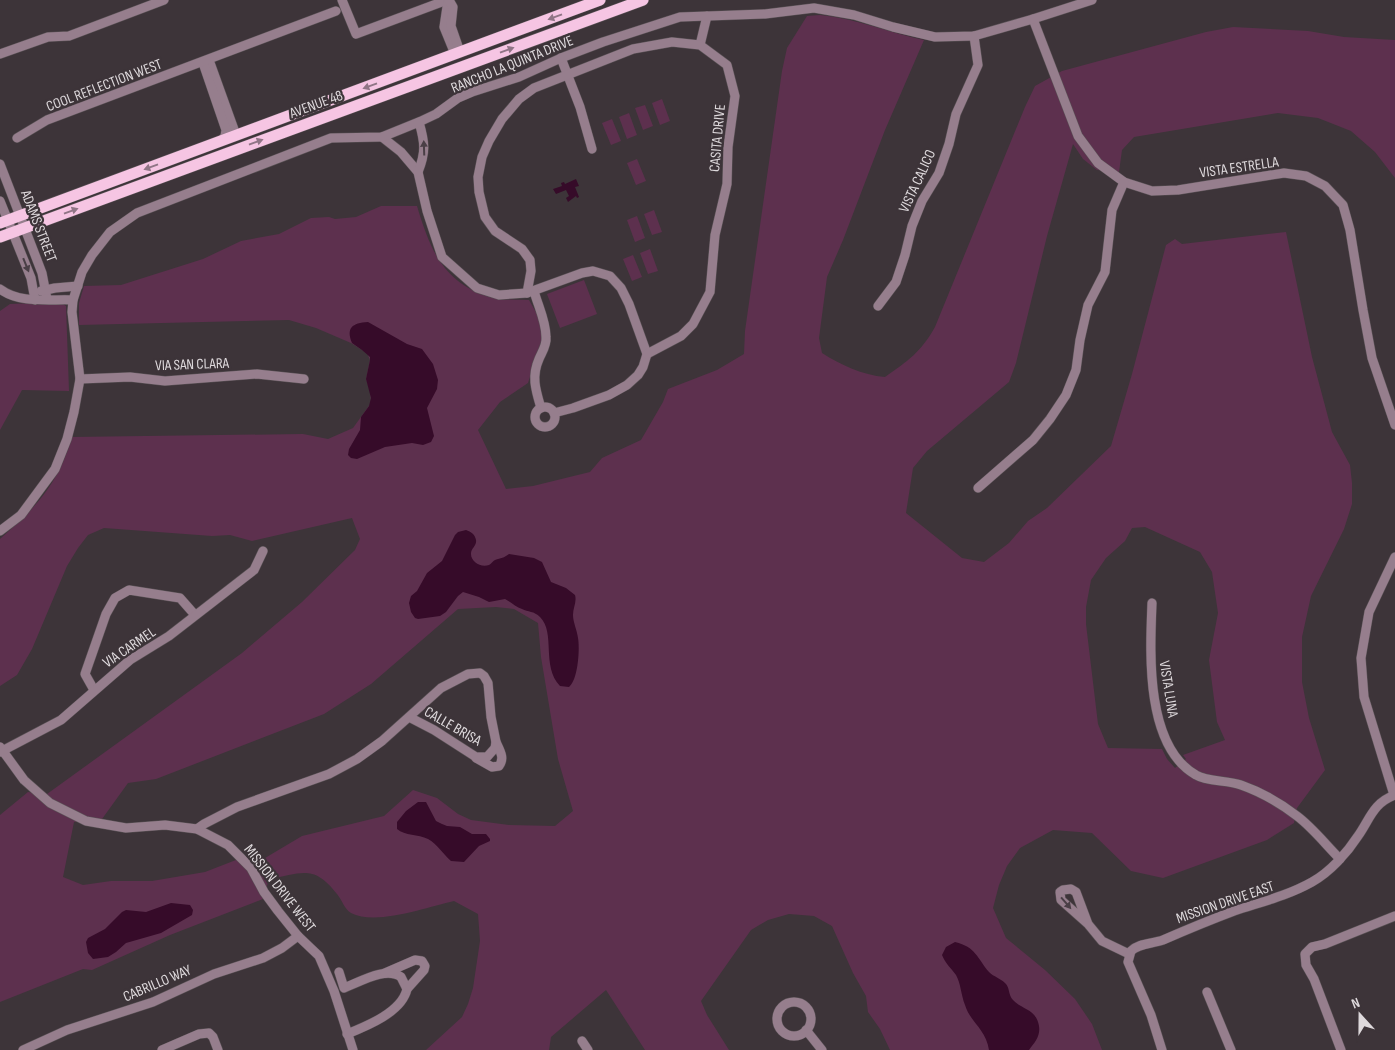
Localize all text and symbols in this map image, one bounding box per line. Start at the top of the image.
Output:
one-way arrow [547,14,562,21]
street label: RANCHO LA QUINTA DRIVE [448,31,576,98]
one-way arrow [500,46,515,53]
street label: COOL REFLECTION WEST [44,55,165,116]
one-way arrow [362,83,377,90]
street label: AVENUE 48 [286,86,345,123]
street label: CASITA DRIVE [705,103,730,173]
one-way arrow [249,138,264,145]
one-way arrow [419,139,427,155]
street label: VISTA CALICO [895,147,940,216]
street label: VISTA ESTRELLA [1198,152,1280,182]
one-way arrow [144,163,159,171]
street label: ADAMS STREET [16,187,61,265]
one-way arrow [64,207,79,215]
one-way arrow [23,258,31,272]
street label: VIA SAN CLARA [155,354,230,375]
street label: VIA CARMEL [99,623,160,672]
street label: VISTA LUNA [1155,659,1182,719]
street label: CALLE BRISA [421,702,485,751]
street label: MISSION DRIVE WEST [239,841,320,936]
street label: MISSION DRIVE EAST [1174,877,1277,928]
one-way arrow [1060,897,1071,910]
street label: CABRILLO WAY [120,960,195,1006]
north arrow [1335,990,1385,1040]
text: N [1349,994,1362,1013]

